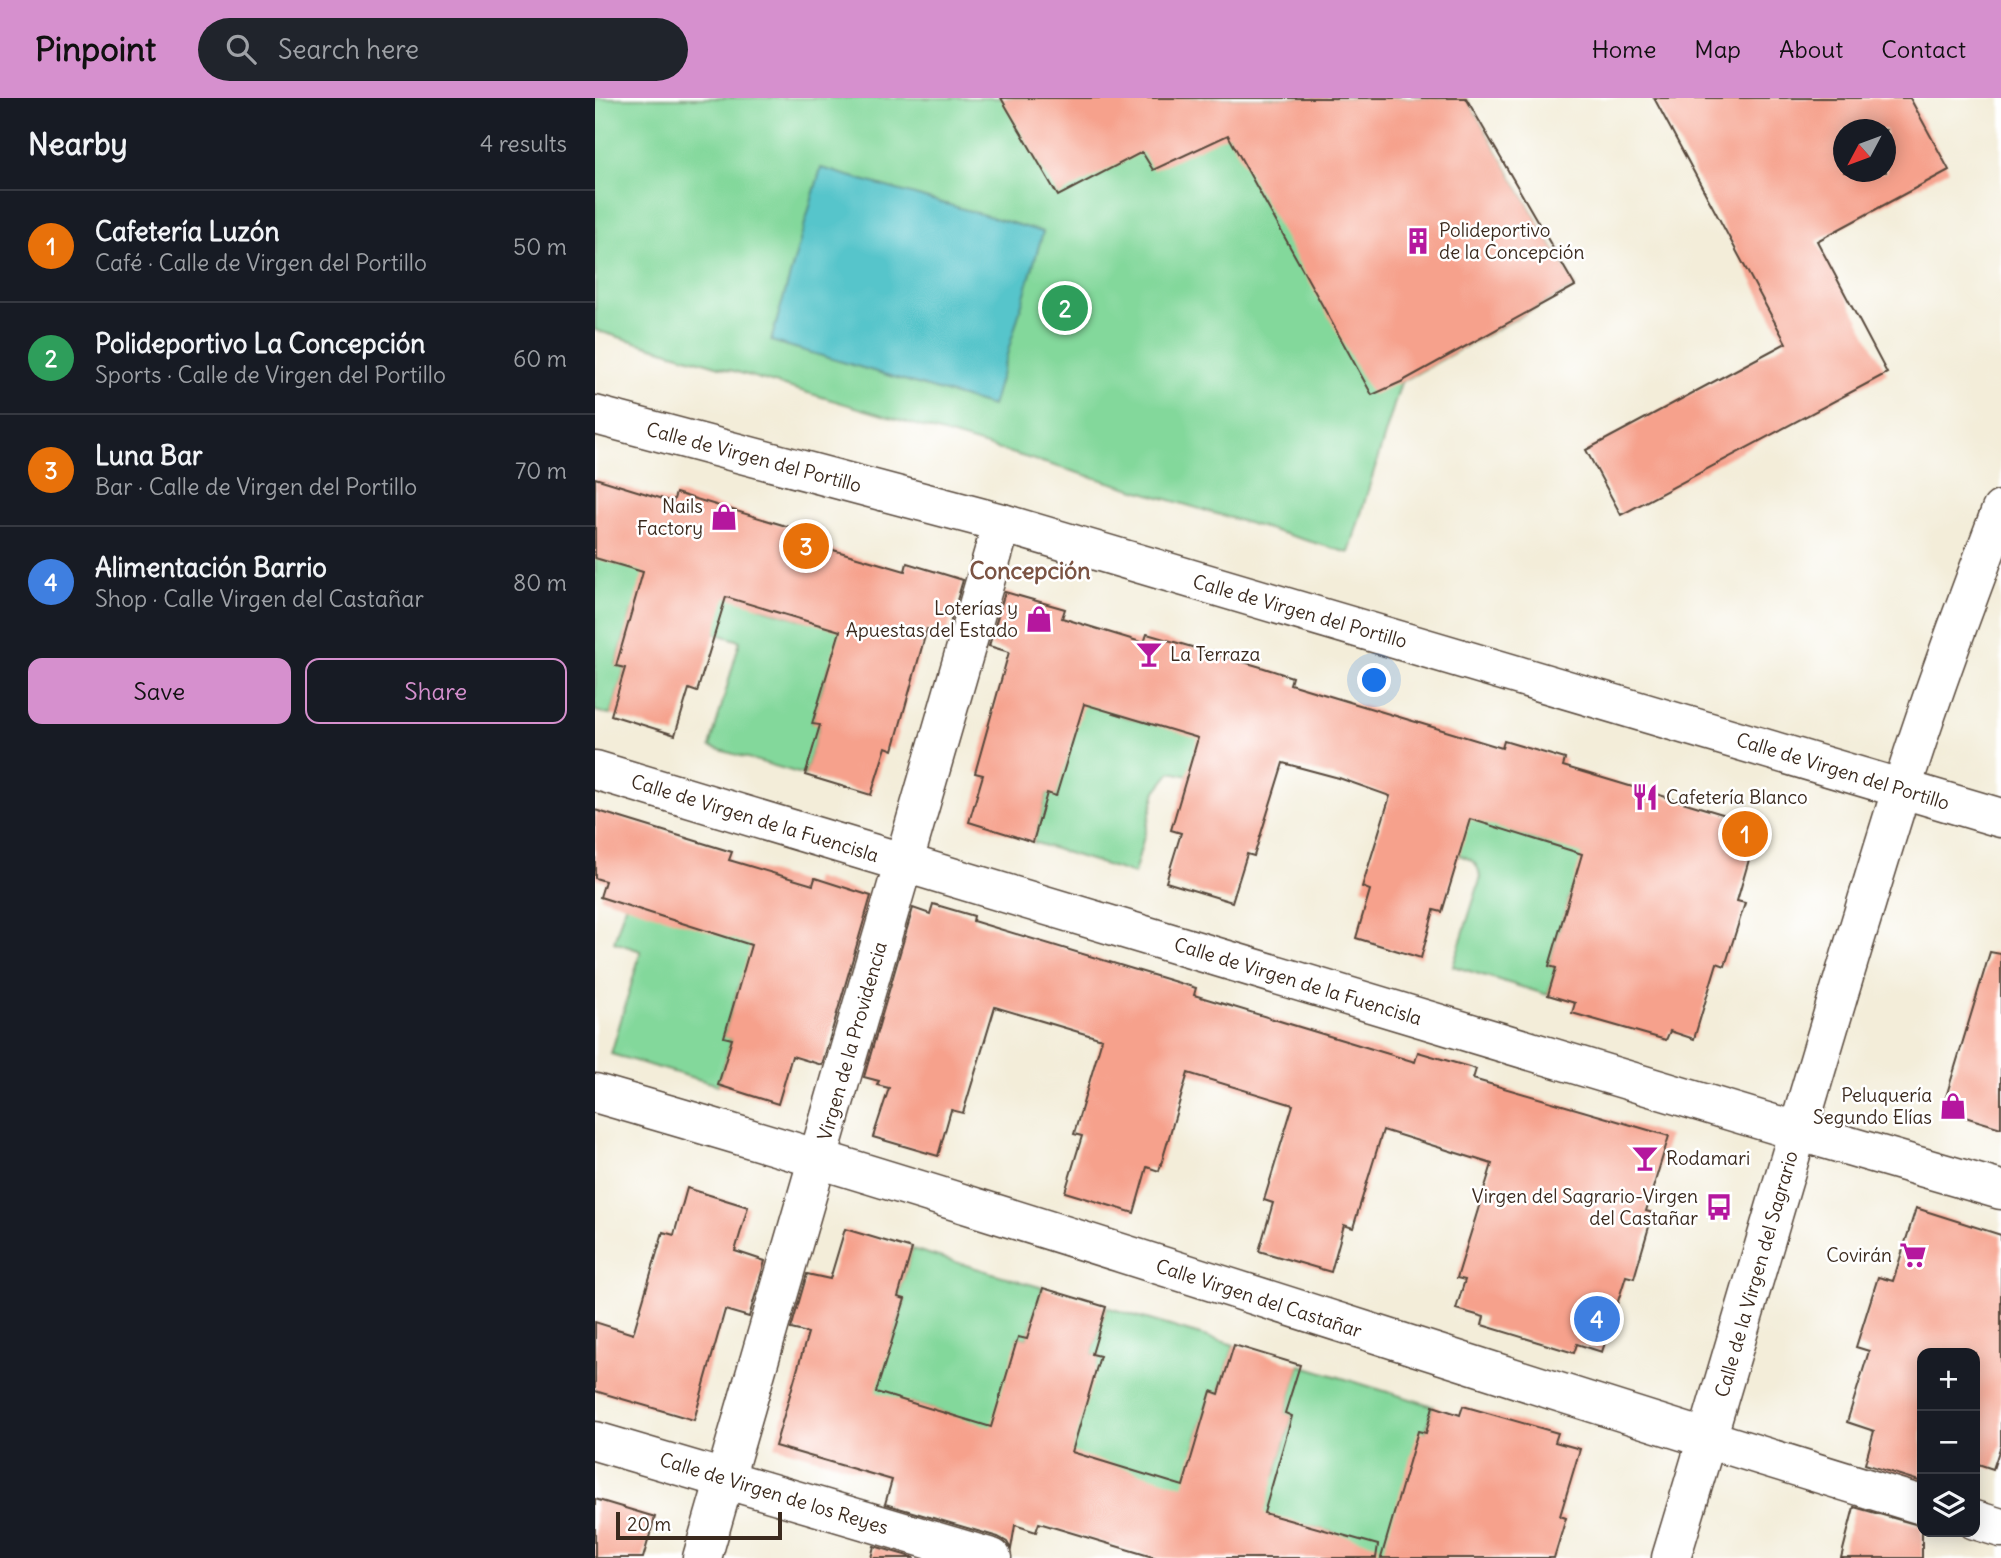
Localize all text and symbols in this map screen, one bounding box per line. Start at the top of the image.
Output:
search box [198,18,688,81]
text: Pinpoint [35,28,156,70]
icon: search [222,30,260,68]
text: Search here [278,33,419,66]
text: Home [1592,34,1656,64]
text: Map [1694,34,1741,64]
text: About [1779,34,1843,64]
text: Contact [1881,34,1966,64]
north arrow [1833,119,1896,182]
text: Nearby [28,125,128,163]
text: 4 results [480,129,567,158]
text: Cafetería Luzón [95,215,279,248]
place label: Polideportivo de la Concepción [1439,218,1584,264]
building icon: Polideportivo de la Concepción [1403,226,1433,256]
text: 1 [46,232,56,261]
text: 50 m [513,232,567,261]
text: Café · Calle de Virgen del Portillo [95,248,427,277]
pin: 2 [1042,282,1088,334]
text: Polideportivo La Concepción [95,327,425,360]
text: 2 [45,344,57,373]
text: 60 m [513,344,567,373]
text: Sports · Calle de Virgen del Portillo [95,360,446,389]
street label: Calle de Virgen del Portillo [644,417,864,497]
text: Luna Bar [95,439,203,472]
text: 3 [44,456,58,485]
text: 70 m [515,456,567,485]
text: Bar · Calle de Virgen del Portillo [95,472,417,501]
place label: Nails Factory [637,494,703,540]
shop icon: Nails Factory [709,502,739,532]
pin: 3 [783,520,829,572]
text: Alimentación Barrio [95,551,327,584]
district label: Concepción [969,556,1091,585]
text: 4 [44,568,58,597]
text: 80 m [513,568,567,597]
street label: Calle de Virgen del Portillo [1190,569,1410,653]
text: Shop · Calle Virgen del Castañar [95,584,424,613]
place label: Loterías y Apuestas del Estado [846,596,1018,642]
shop icon: Loterías y Apuestas del Estado [1024,604,1054,634]
bar icon: La Terraza [1134,639,1164,669]
place label: La Terraza [1170,642,1261,666]
button: Save [28,658,291,724]
button: Share [305,658,567,724]
your location [1357,663,1391,697]
street label: Calle de Virgen del Portillo [1733,727,1953,815]
street label: Calle de Virgen de la Fuencisla [628,769,882,867]
restaurant icon: Cafetería Blanco [1630,782,1660,812]
place label: Cafetería Blanco [1666,785,1808,809]
pin: 1 [1722,808,1768,860]
street label: Calle de Virgen de la Fuencisla [1171,932,1425,1030]
street label: Virgen de la Providencia [812,939,892,1143]
place label: Peluquería Segundo Elías [1813,1083,1932,1129]
shop icon: Peluquería Segundo Elías [1938,1091,1968,1121]
bar icon: Rodamari [1630,1143,1660,1173]
place label: Rodamari [1666,1146,1750,1170]
street label: Calle de la Virgen del Sagrario [1709,1148,1803,1400]
place label: Virgen del Sagrario-Virgen del Castañar [1472,1184,1698,1230]
bus stop icon: Virgen del Sagrario-Virgen del Castañar [1704,1192,1734,1222]
supermarket icon: Covirán [1898,1240,1928,1270]
place label: Covirán [1826,1243,1892,1267]
street label: Calle Virgen del Castañar [1153,1253,1365,1343]
pin: 4 [1574,1293,1620,1345]
map controls [1917,1348,1980,1537]
button: + [1917,1348,1980,1411]
button: − [1917,1411,1980,1474]
street label: Calle de Virgen de los Reyes [657,1447,891,1539]
button: layers [1917,1474,1980,1537]
scale bar [616,1509,782,1541]
text: 20 m [627,1512,671,1536]

